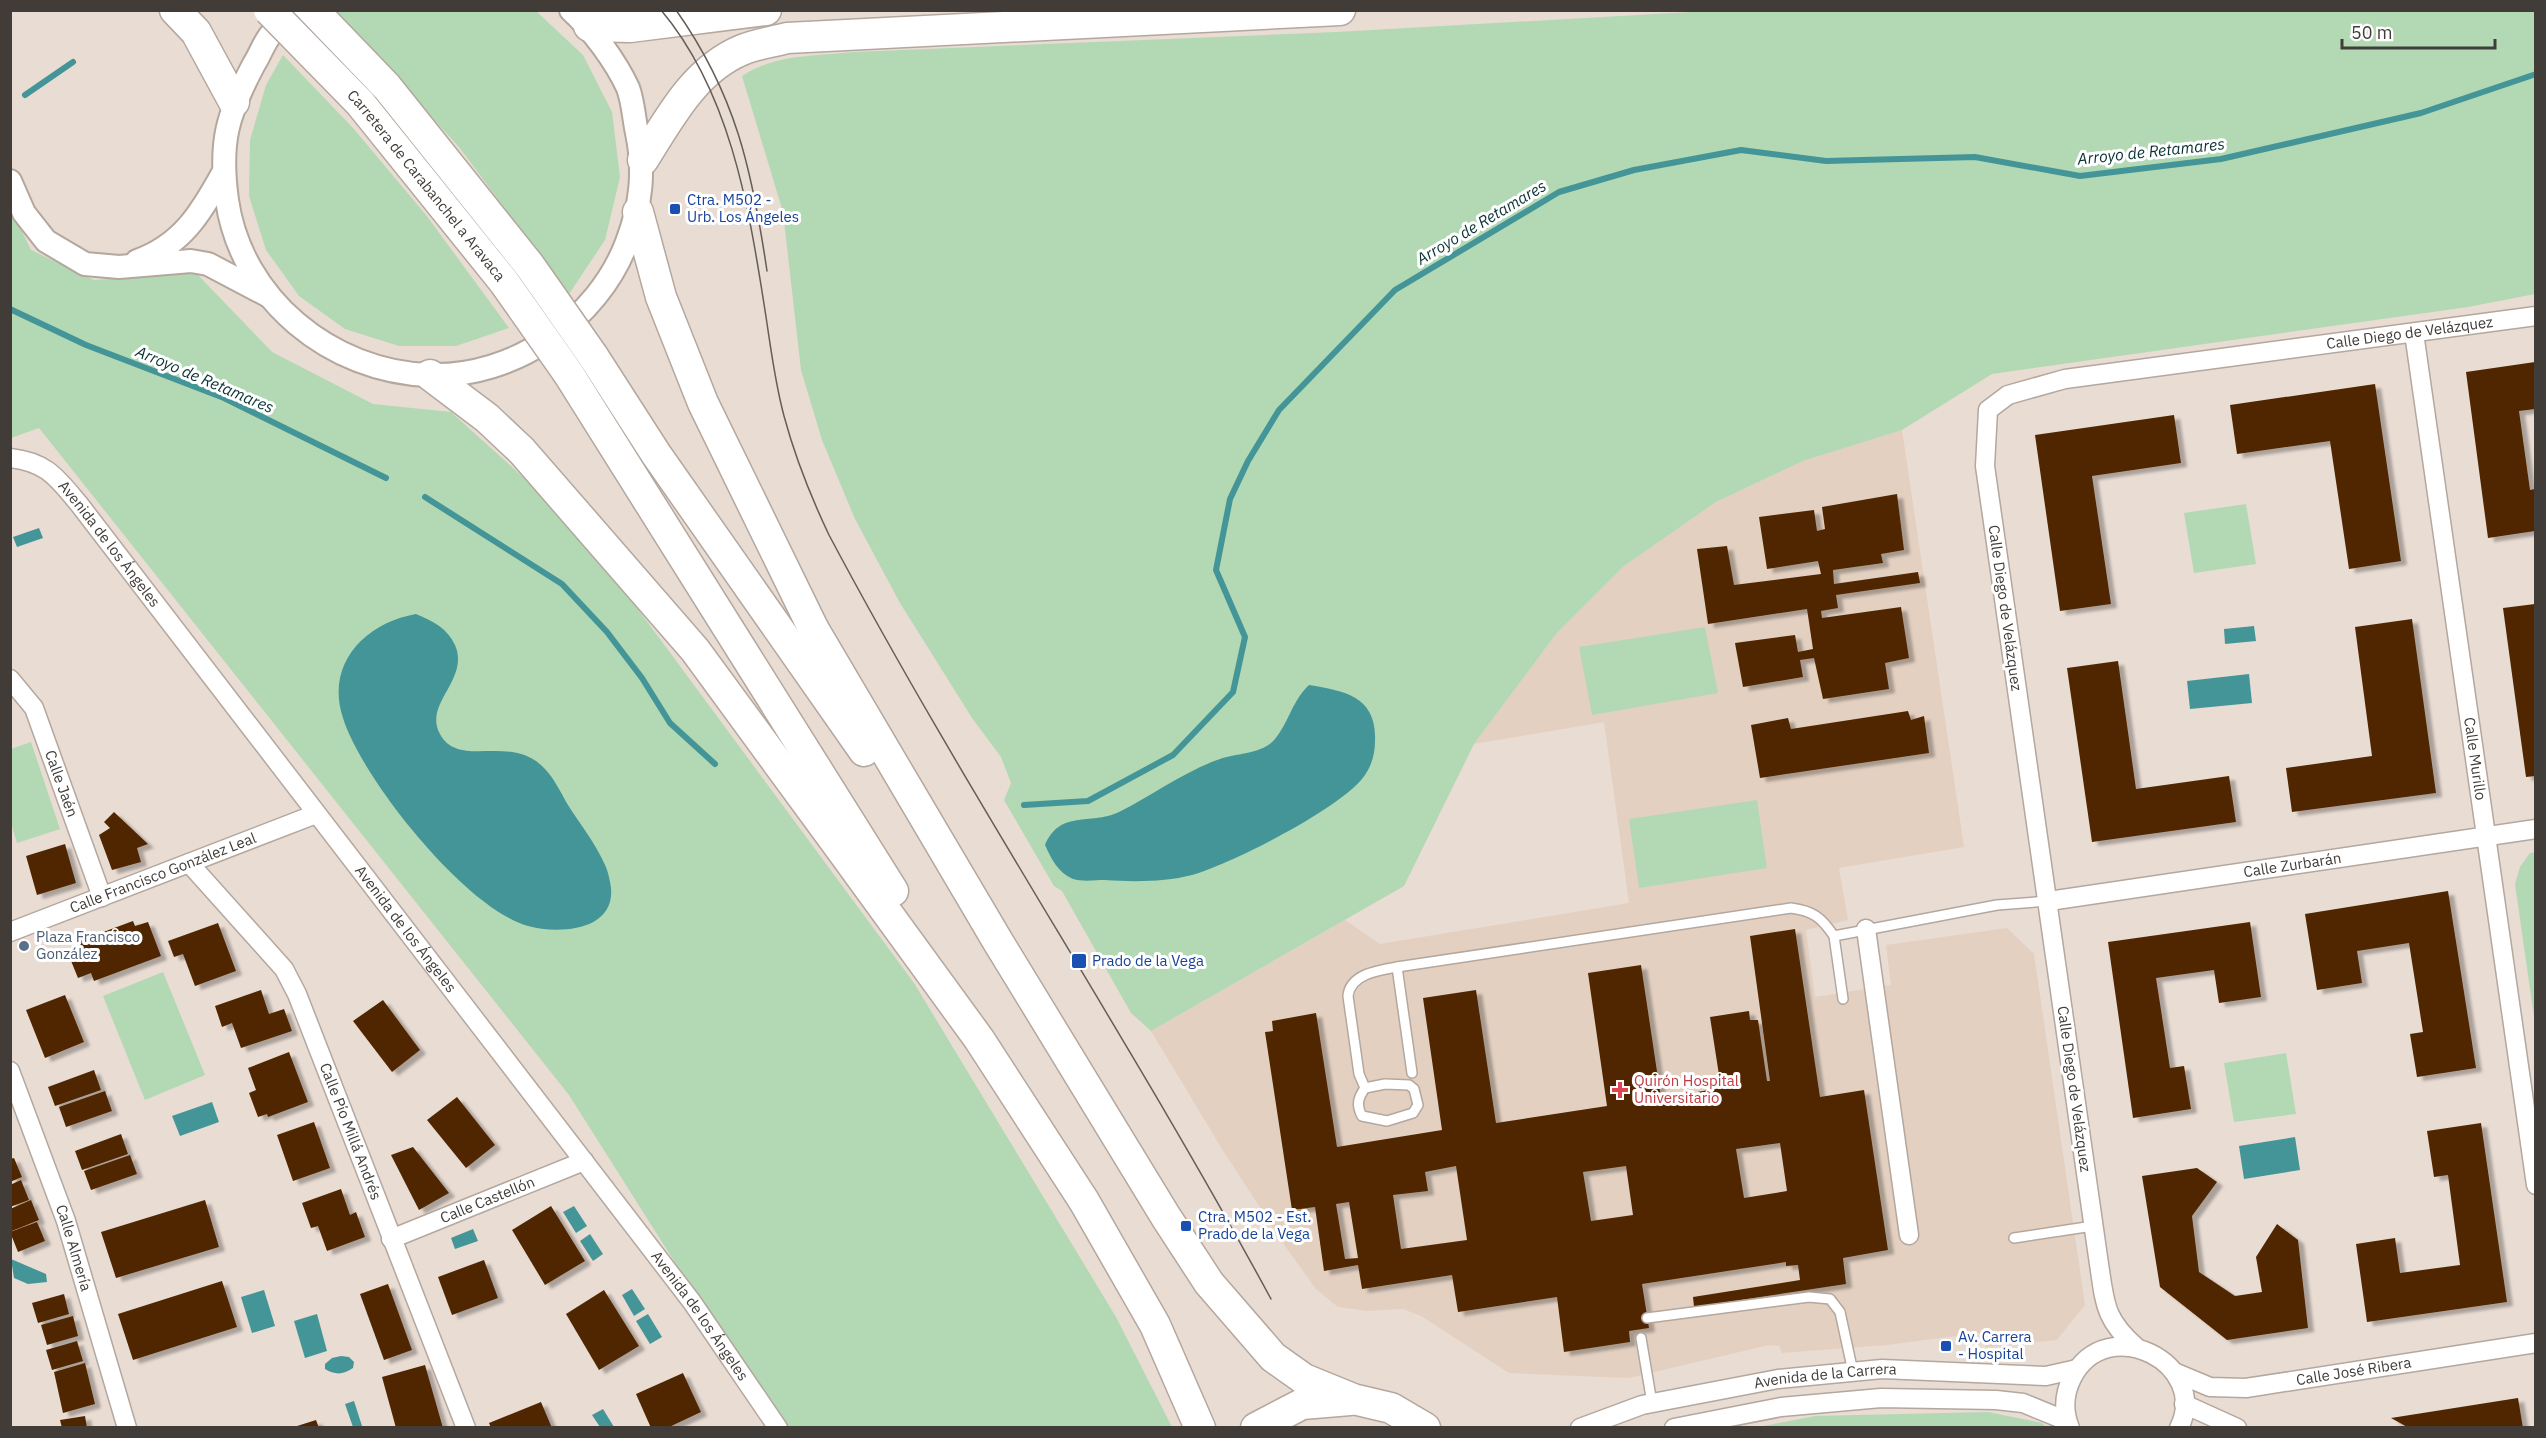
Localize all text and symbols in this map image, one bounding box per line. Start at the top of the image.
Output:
scale bar [2342,12,2495,50]
text: 50 m [2351,21,2393,44]
street label: Carretera de Carabanchel a Aravaca [343,86,510,285]
water label: Arroyo de Retamares [2075,133,2226,169]
water label: Arroyo de Retamares [1412,175,1550,269]
place label: Ctra. M502 - Urb. Los Ángeles [687,190,799,226]
marker: Ctra. M502 - Urb. Los Ángeles [668,202,682,216]
street label: Calle Diego de Velázquez [2325,312,2494,353]
water label: Arroyo de Retamares [132,341,277,417]
street label: Avenida de los Ángeles [54,476,165,611]
street label: Calle Diego de Velázquez [1984,524,2027,692]
street label: Calle Murillo [2460,716,2491,801]
street label: Calle Jaén [41,747,82,819]
street label: Calle Francisco González Leal [67,828,259,917]
street label: Calle Zurbarán [2242,848,2342,881]
street label: Avenida de los Ángeles [351,861,461,996]
place label: Plaza Francisco González [36,927,140,963]
marker: Plaza Francisco González [17,939,31,953]
place label: Prado de la Vega [1092,951,1204,970]
marker: Prado de la Vega [1070,952,1088,970]
street label: Calle Diego de Velázquez [2053,1005,2096,1173]
street label: Calle Pío Millá Andrés [316,1060,386,1203]
place label: Quirón Hospital Universitario [1634,1071,1739,1107]
marker: Quirón Hospital Universitario [1611,1081,1629,1099]
street label: Calle Castellón [437,1172,537,1227]
street label: Calle Almería [52,1202,96,1293]
place label: Ctra. M502 - Est. Prado de la Vega [1198,1207,1311,1243]
marker: Ctra. M502 - Est. Prado de la Vega [1179,1219,1193,1233]
street label: Avenida de los Ángeles [647,1247,753,1384]
place label: Av. Carrera - Hospital [1958,1327,2032,1363]
marker: Av. Carrera - Hospital [1939,1339,1953,1353]
street label: Calle José Ribera [2295,1352,2412,1389]
street label: Avenida de la Carrera [1752,1359,1897,1392]

